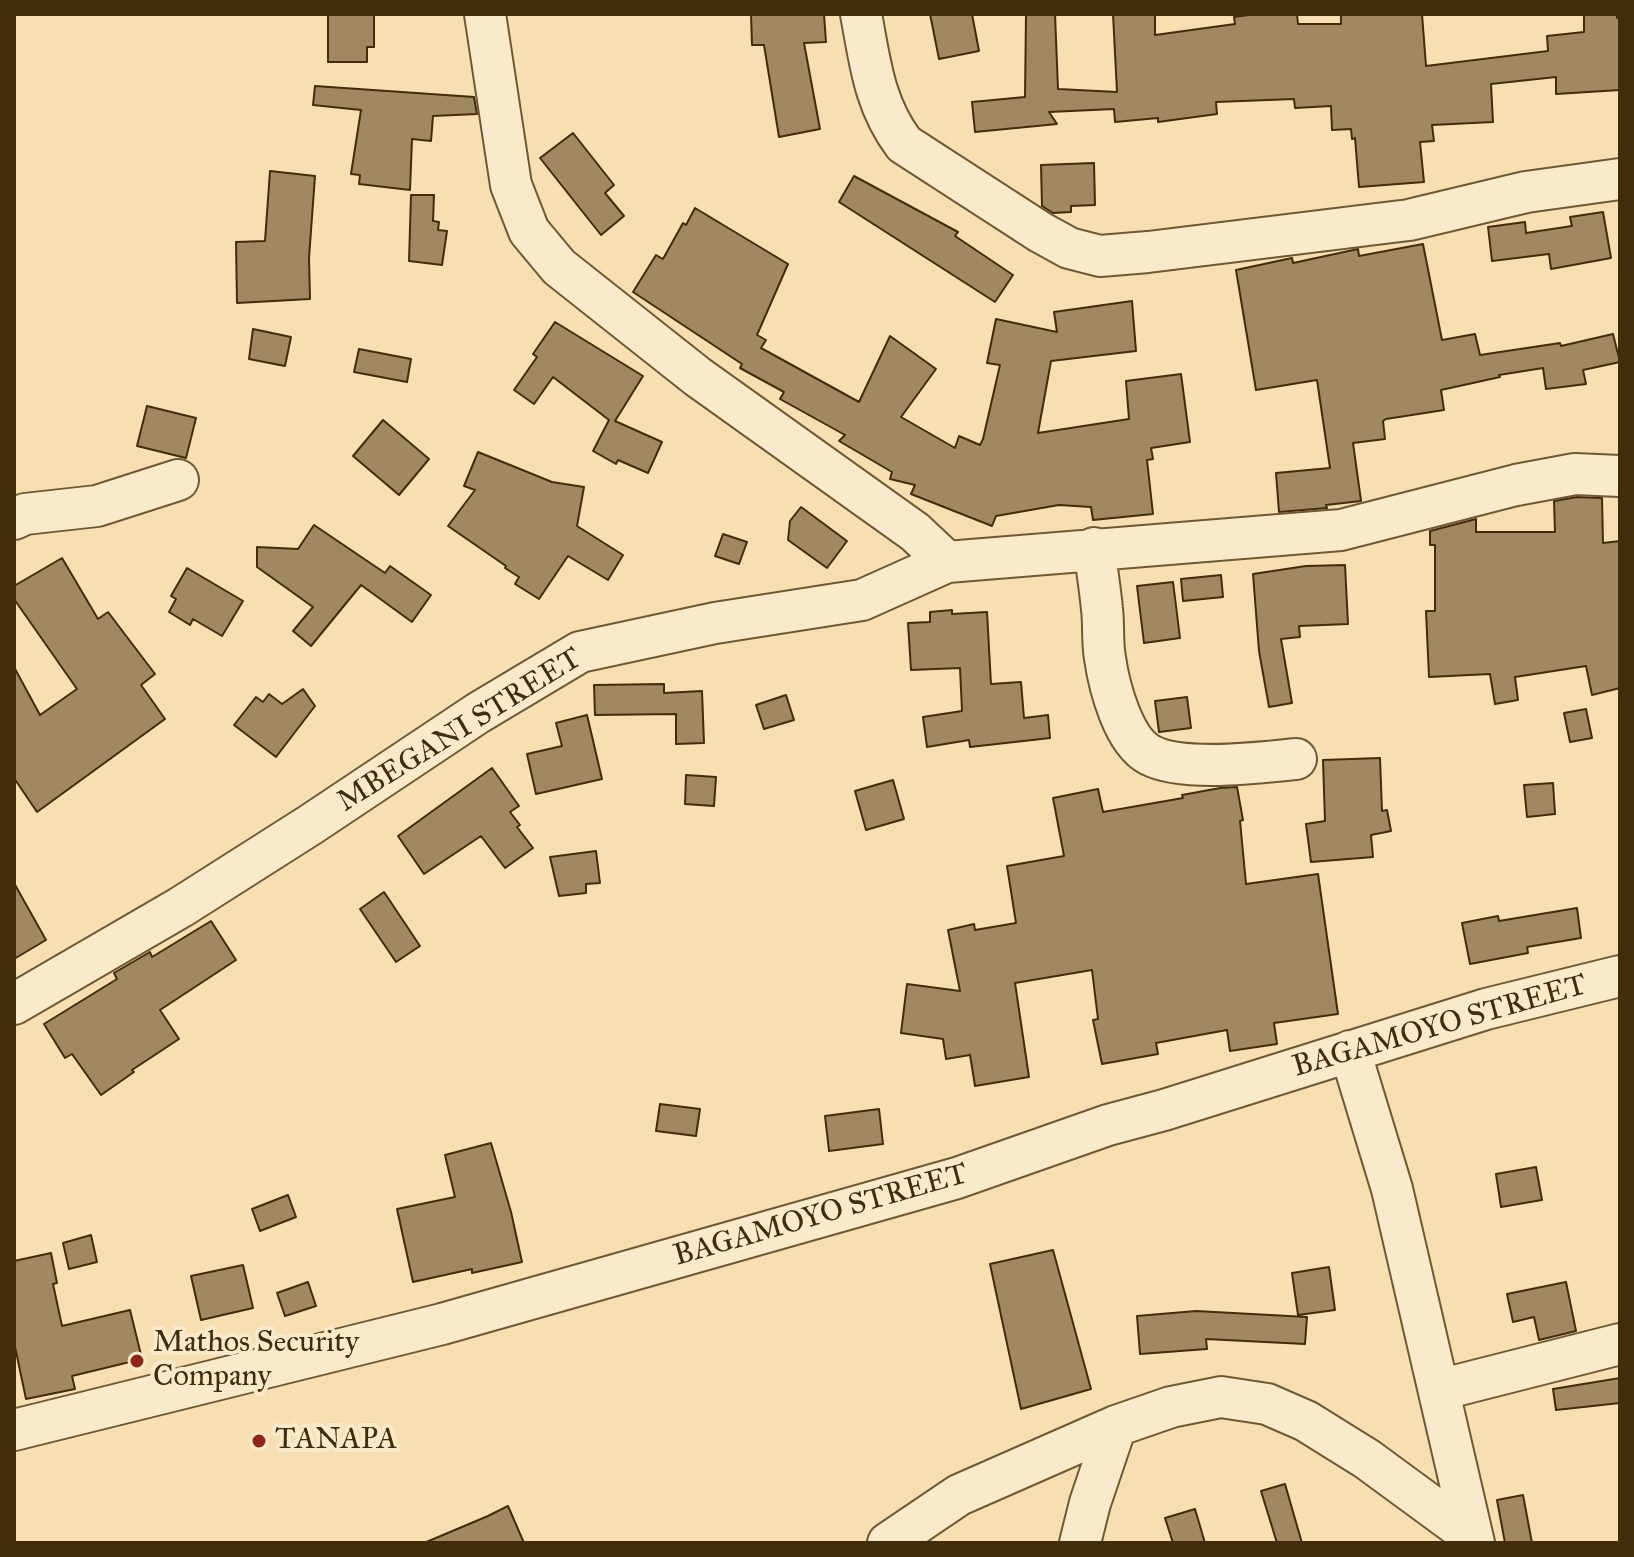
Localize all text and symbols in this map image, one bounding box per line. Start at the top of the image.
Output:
street label: MBEGANI STREET [331,641,589,821]
street label: BAGAMOYO STREET [1289,968,1591,1086]
street label: BAGAMOYO STREET [670,1157,972,1275]
place label: Mathos Security Company [153,1326,359,1396]
marker: Mathos Security Company [128,1352,146,1370]
place label: TANAPA [275,1423,397,1459]
marker: TANAPA [250,1432,268,1450]

